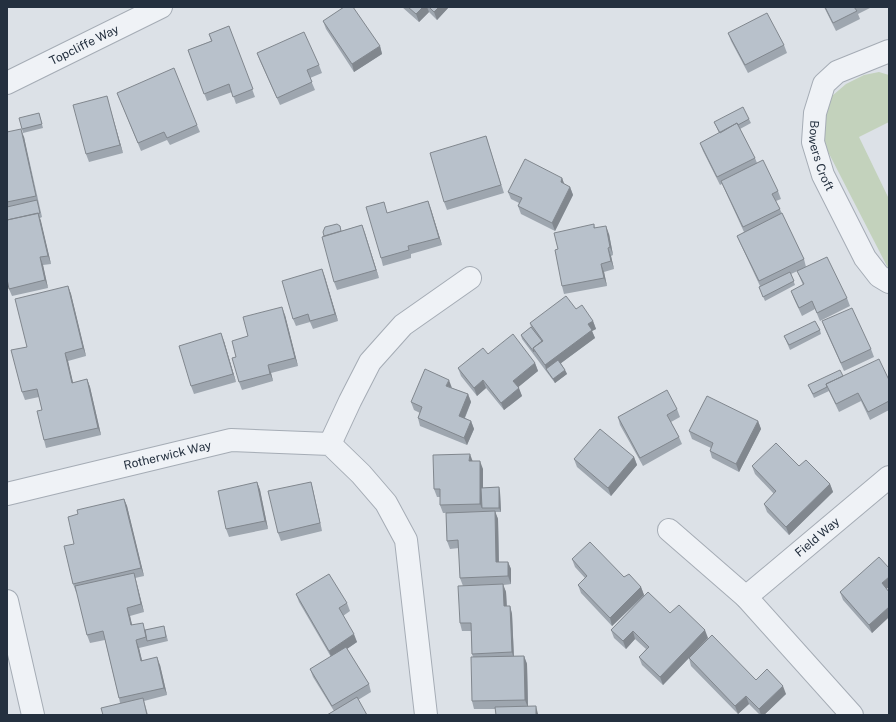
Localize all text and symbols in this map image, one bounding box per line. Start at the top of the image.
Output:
street label: Topcliffe Way [47,22,122,68]
street label: Bowers Croft [806,120,837,193]
street label: Rotherwick Way [122,438,213,473]
street label: Field Way [792,514,843,560]

